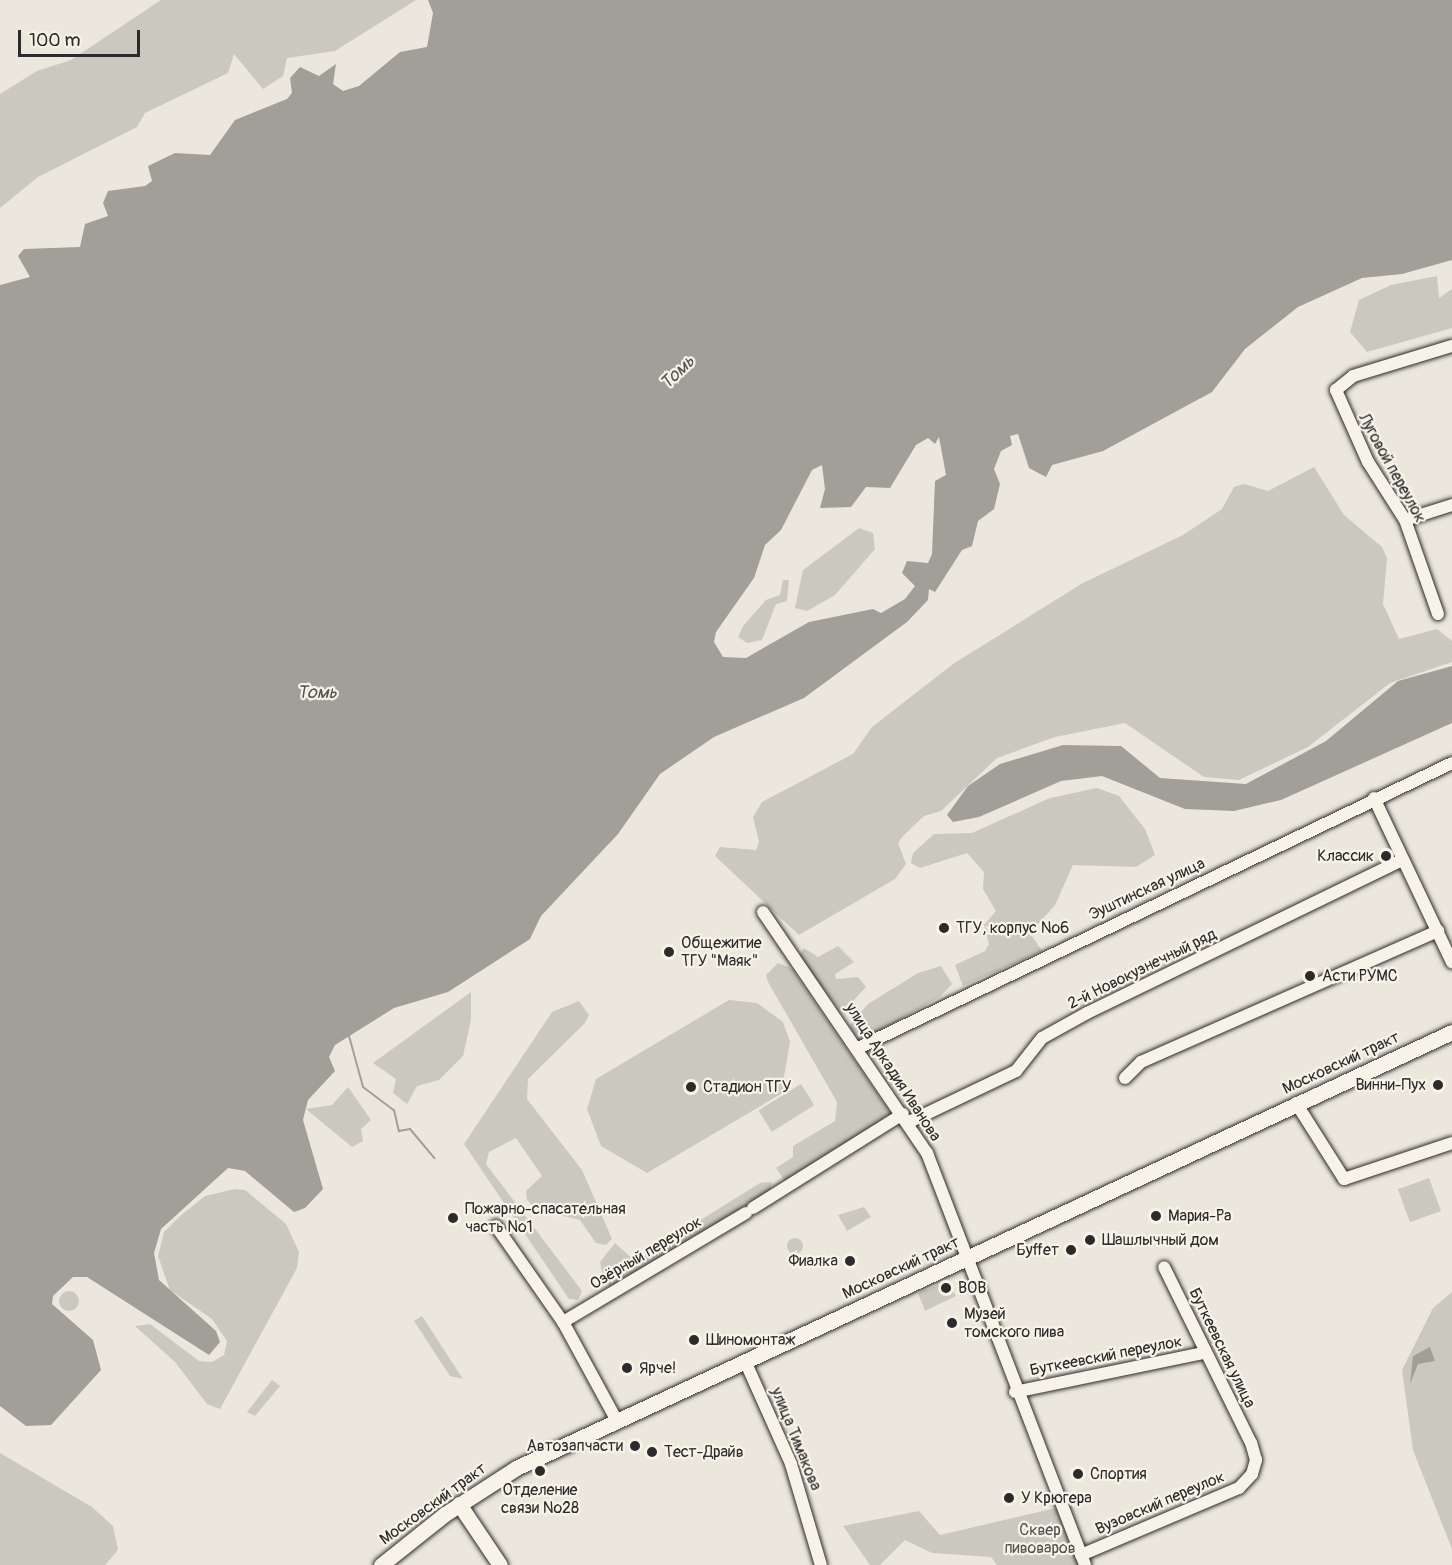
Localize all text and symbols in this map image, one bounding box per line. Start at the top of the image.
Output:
scale bar [21,18,142,56]
text: 100 m [29,29,81,52]
water label: Томь [656,351,700,395]
street label: Луговой переулок [1354,410,1430,526]
water label: Томь [297,682,337,704]
place label: Классик [1317,846,1374,866]
marker: Классик [1379,849,1393,863]
street label: Эуштинская улица [1086,854,1208,924]
place label: ТГУ, корпус №6 [956,918,1069,938]
marker: ТГУ, корпус №6 [937,921,951,935]
street label: 2-й Новокузнечный ряд [1065,925,1219,1013]
place label: Общежитие ТГУ "Маяк" [681,933,762,971]
marker: Общежитие ТГУ "Маяк" [662,945,676,959]
place label: Асти РУМС [1322,966,1398,986]
marker: Асти РУМС [1303,969,1317,983]
street label: улица Аркадия Иванова [841,999,945,1145]
street label: Московский тракт [1279,1027,1403,1099]
place label: Винни-Пух [1355,1075,1426,1095]
place label: Стадион ТГУ [703,1077,791,1097]
marker: Винни-Пух [1431,1078,1445,1092]
marker: Стадион ТГУ [684,1080,698,1094]
place label: Пожарно-спасательная часть №1 [465,1199,626,1237]
place label: Мария-Ра [1168,1206,1231,1226]
marker: Мария-Ра [1149,1209,1163,1223]
marker: Пожарно-спасательная часть №1 [446,1211,460,1225]
street label: Озёрный переулок [587,1212,705,1294]
place label: Шашлычный дом [1102,1230,1219,1250]
street label: Московский тракт [839,1232,963,1304]
marker: Шашлычный дом [1083,1233,1097,1247]
place label: Буffет [1016,1240,1059,1260]
marker: Буffет [1064,1243,1078,1257]
place label: Фиалка [789,1251,838,1271]
marker: Фиалка [843,1254,857,1268]
place label: ВОВ [958,1278,986,1298]
marker: ВОВ [939,1281,953,1295]
street label: Буткеевская улица [1185,1285,1259,1411]
place label: Музей томского пива [964,1304,1064,1342]
marker: Музей томского пива [945,1316,959,1330]
place label: Шиномонтаж [706,1330,796,1350]
street label: Буткеевский переулок [1028,1332,1184,1380]
marker: Шиномонтаж [687,1333,701,1347]
place label: Ярче! [639,1358,676,1378]
marker: Ярче! [620,1361,634,1375]
street label: улица Тимакова [767,1385,825,1493]
place label: Автозапчасти [526,1436,623,1456]
marker: Автозапчасти [628,1439,642,1453]
place label: Тест-Драйв [664,1442,744,1462]
marker: Тест-Драйв [645,1445,659,1459]
street label: Московский тракт [376,1459,490,1549]
marker: Отделение связи №28 [533,1464,547,1478]
place label: Спортия [1090,1464,1147,1484]
marker: Спортия [1071,1467,1085,1481]
street label: Вузовский переулок [1093,1467,1227,1539]
place label: Отделение связи №28 [501,1480,579,1518]
place label: У Крюгера [1021,1488,1092,1508]
marker: У Крюгера [1002,1491,1016,1505]
park label: Сквер пивоваров [1004,1520,1076,1558]

